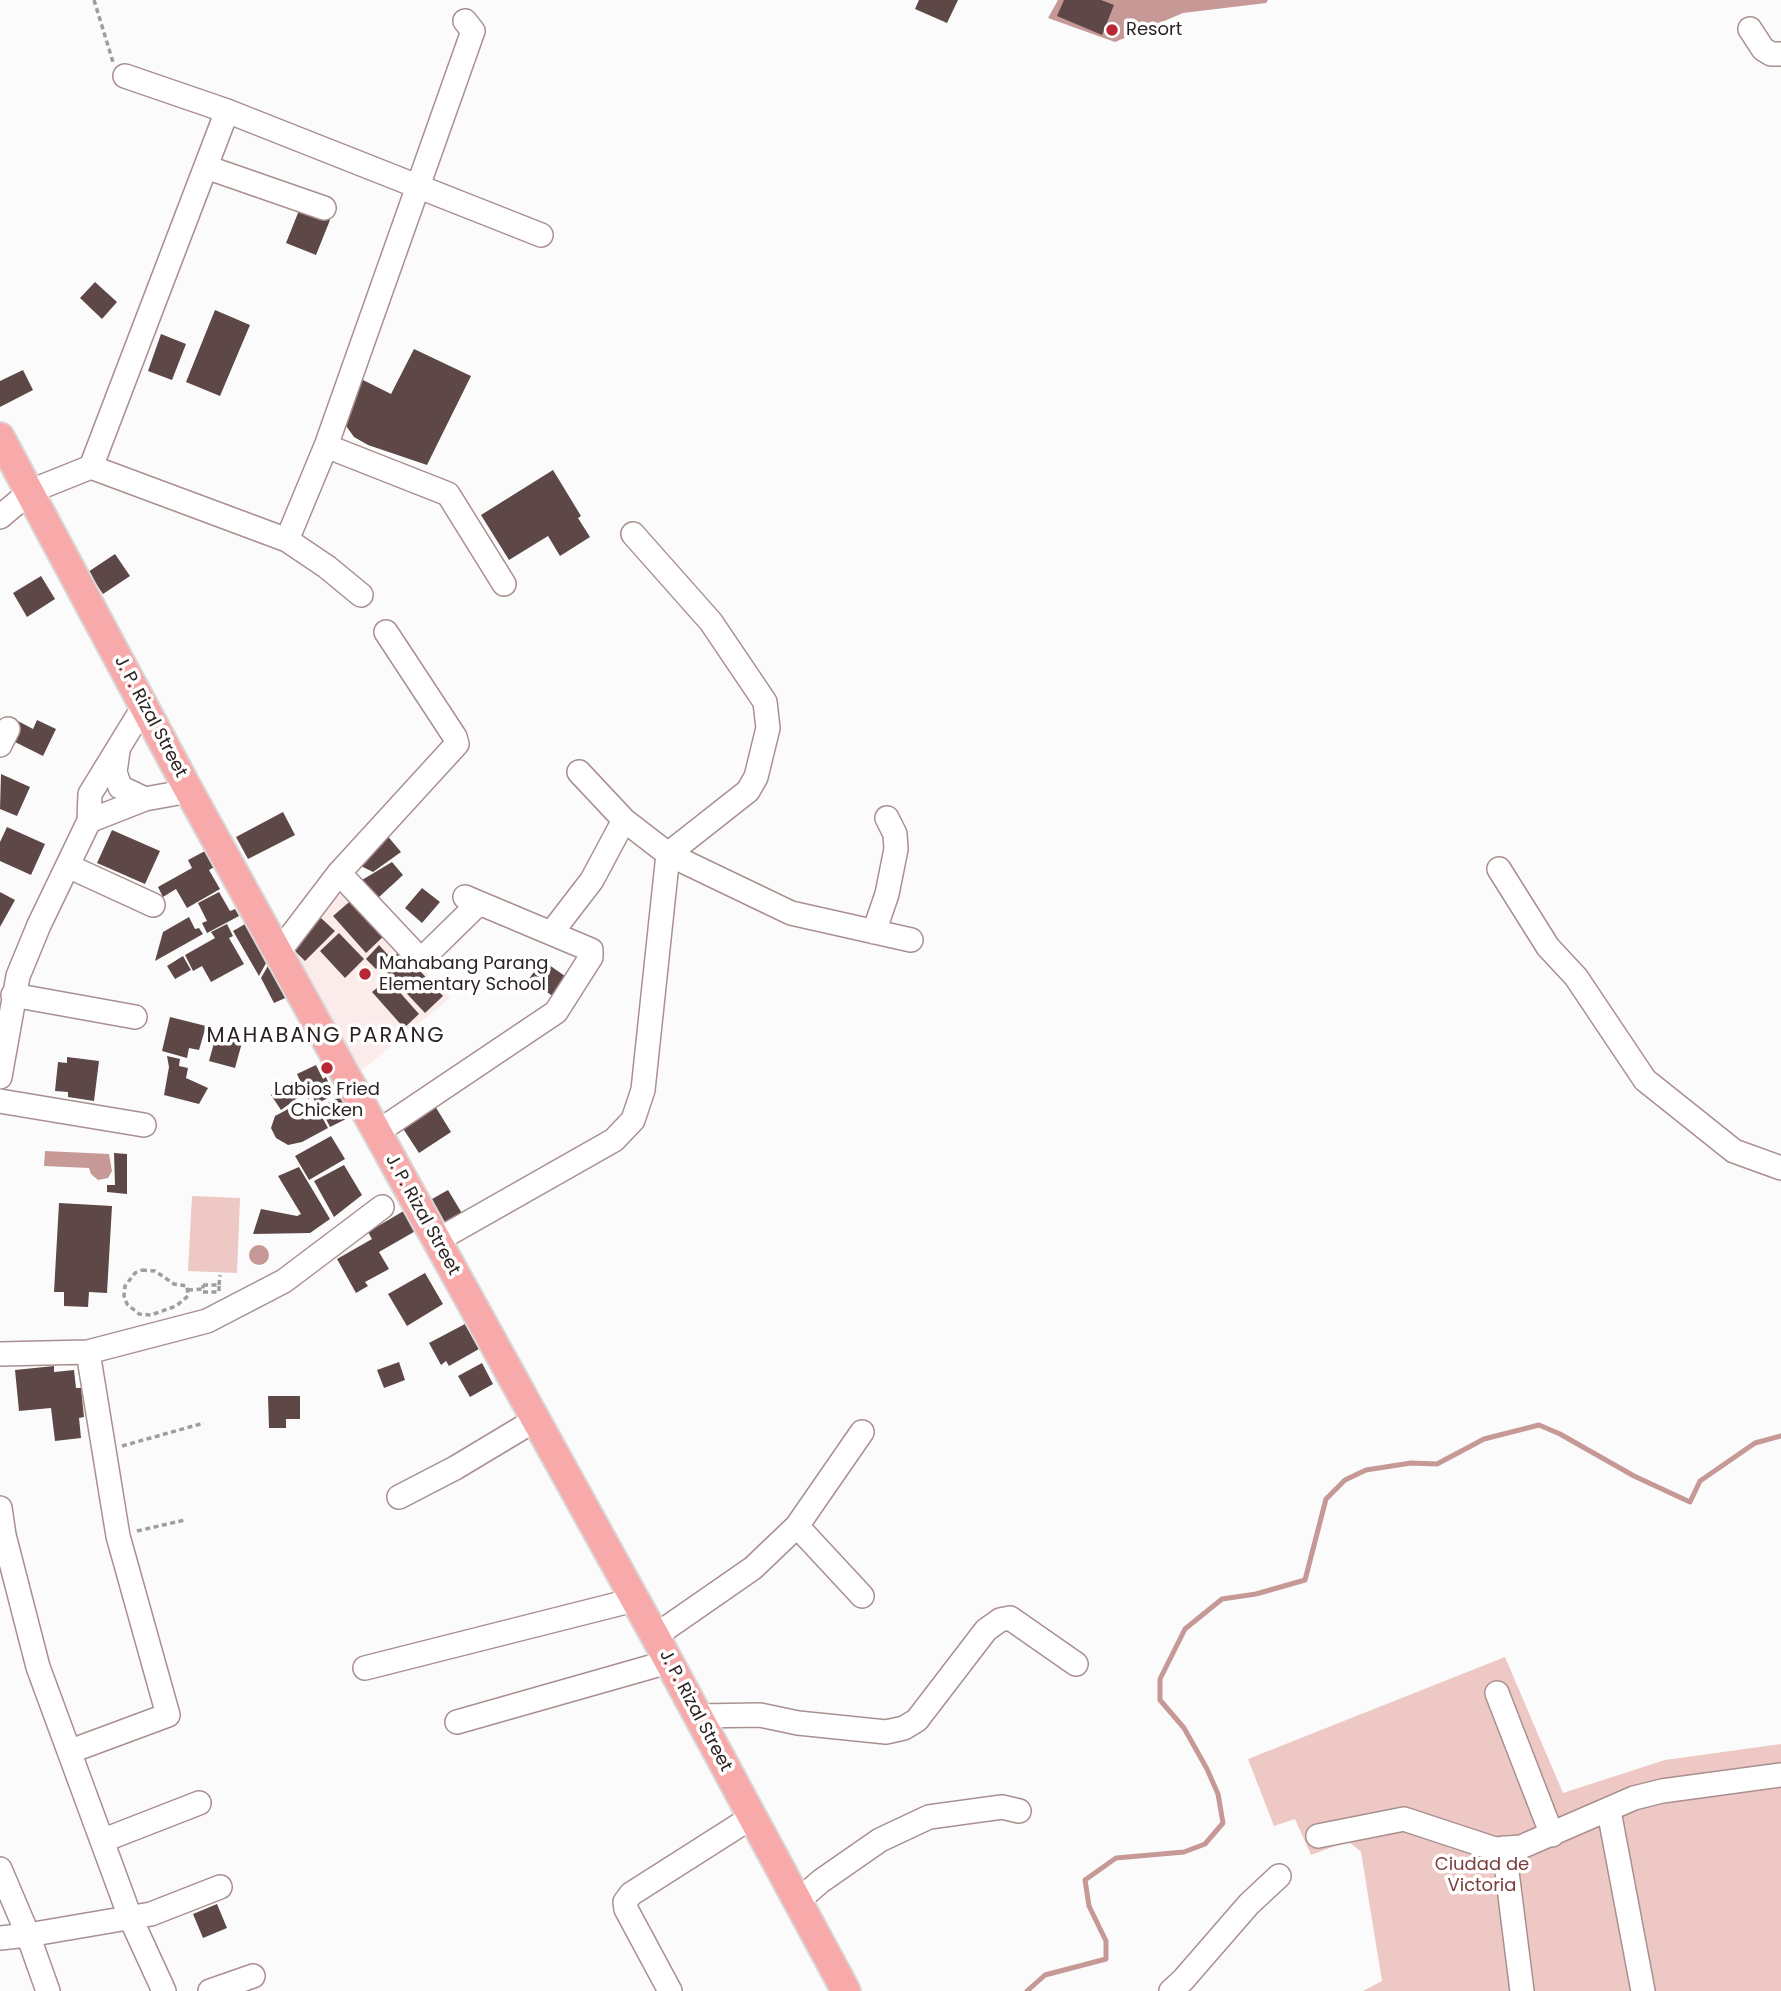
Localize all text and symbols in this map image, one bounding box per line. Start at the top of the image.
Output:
place label: Resort [1126,19,1182,41]
marker: Resort [1104,22,1120,38]
street label: J. P. Rizal Street [109,652,191,782]
place label: Mahabang Parang Elementary School [379,953,548,996]
marker: Mahabang Parang Elementary School [357,966,373,982]
district label: MAHABANG PARANG [208,1024,444,1050]
marker: Labios Fried Chicken [319,1060,335,1076]
place label: Labios Fried Chicken [274,1079,380,1122]
street label: J. P. Rizal Street [380,1151,464,1279]
street label: J. P. Rizal Street [654,1646,736,1776]
park label: Ciudad de Victoria [1435,1854,1529,1896]

